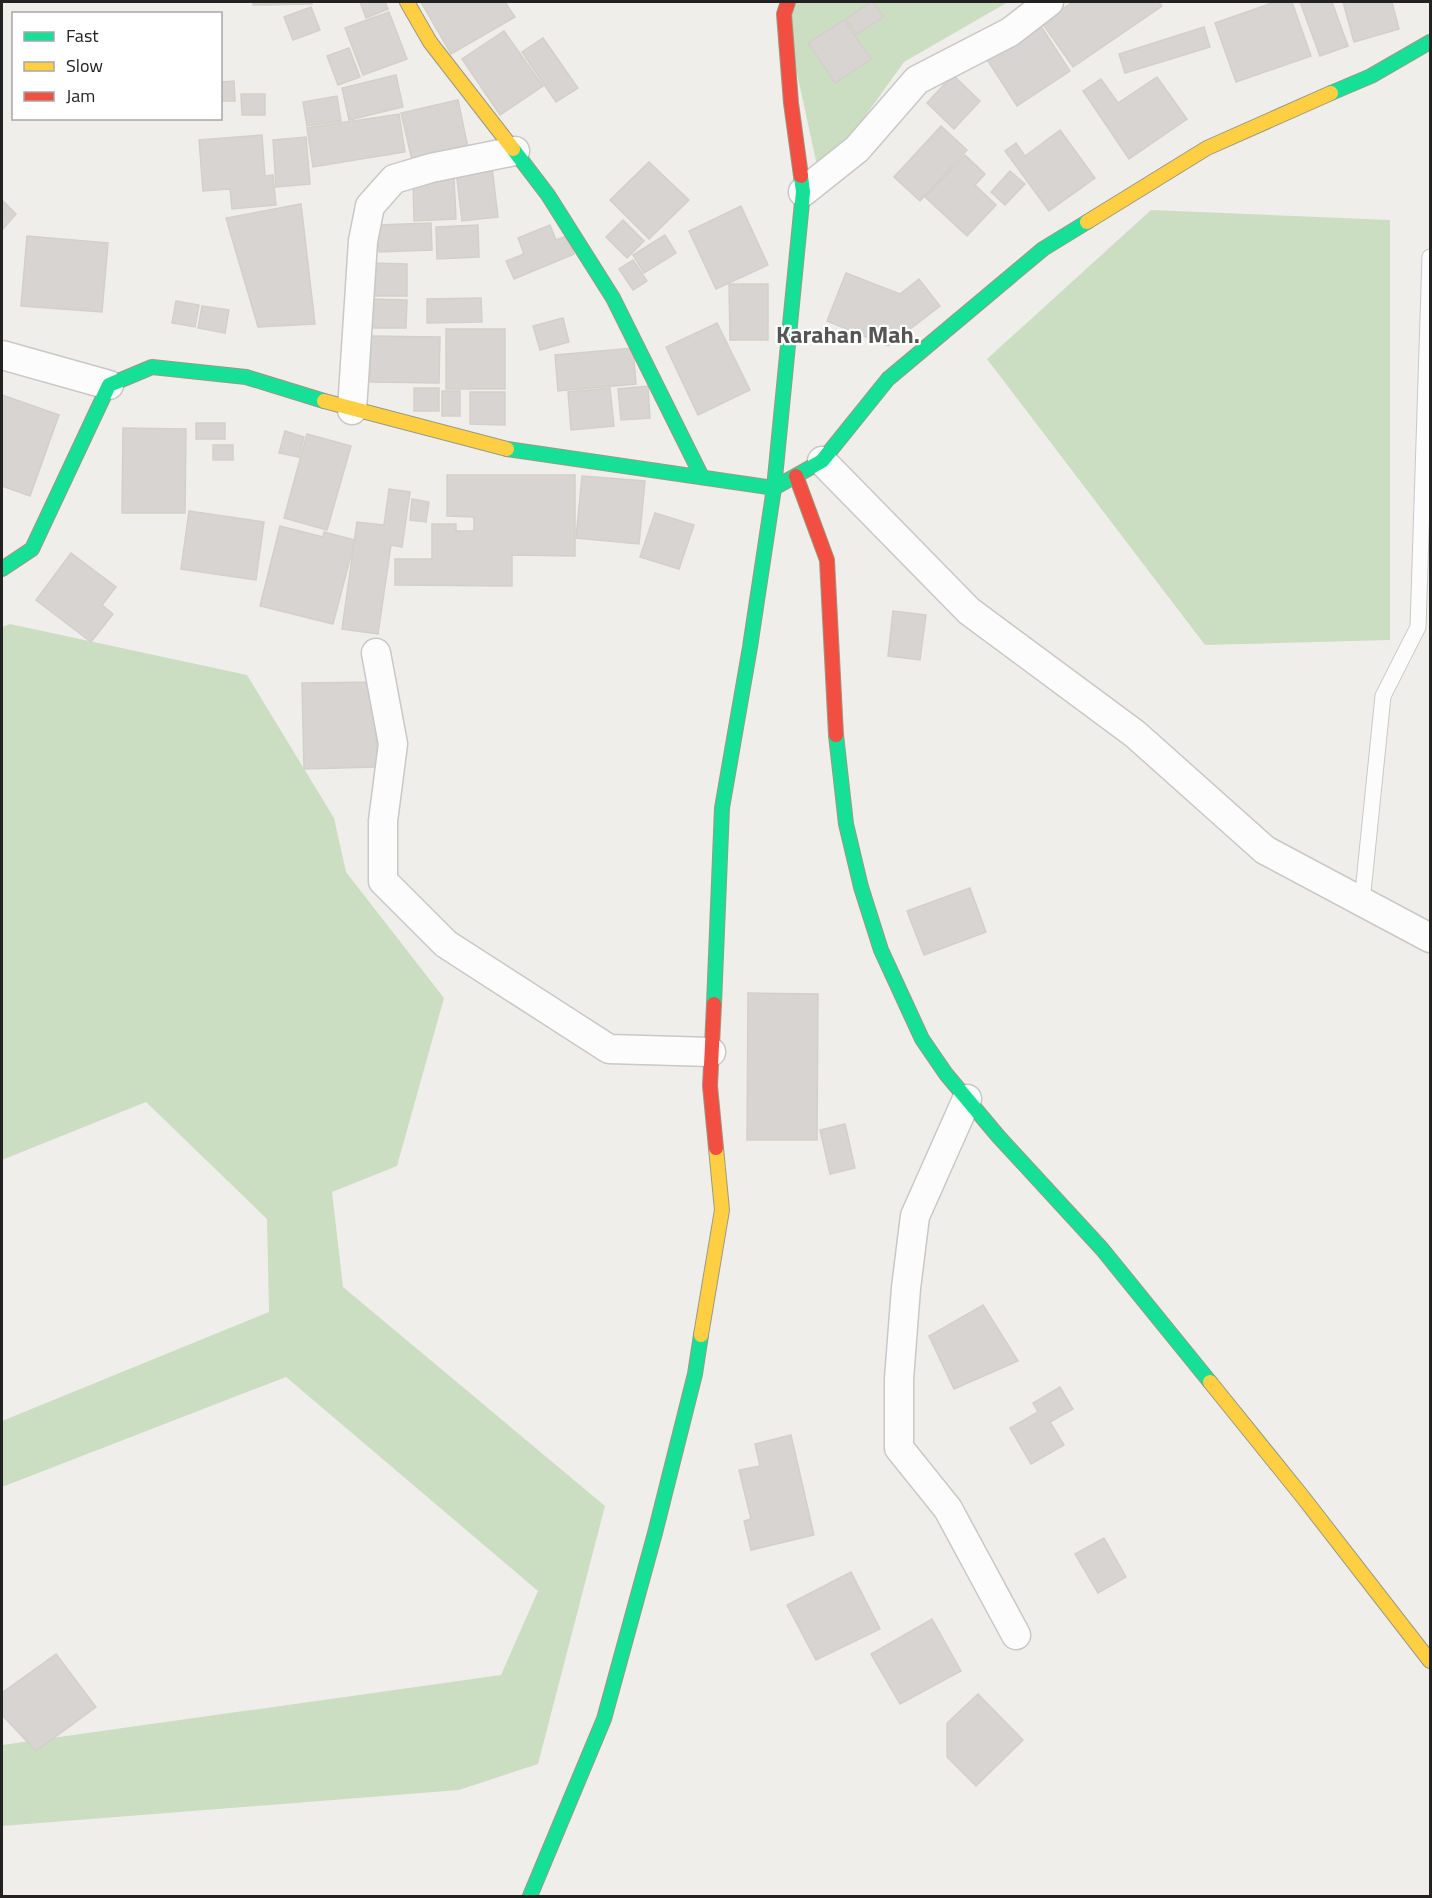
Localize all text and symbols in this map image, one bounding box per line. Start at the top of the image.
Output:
legend [12,12,222,120]
text: Fast [66,22,99,49]
text: Slow [66,52,103,79]
text: Jam [66,82,95,109]
district label: Karahan Mah. [776,316,920,352]

